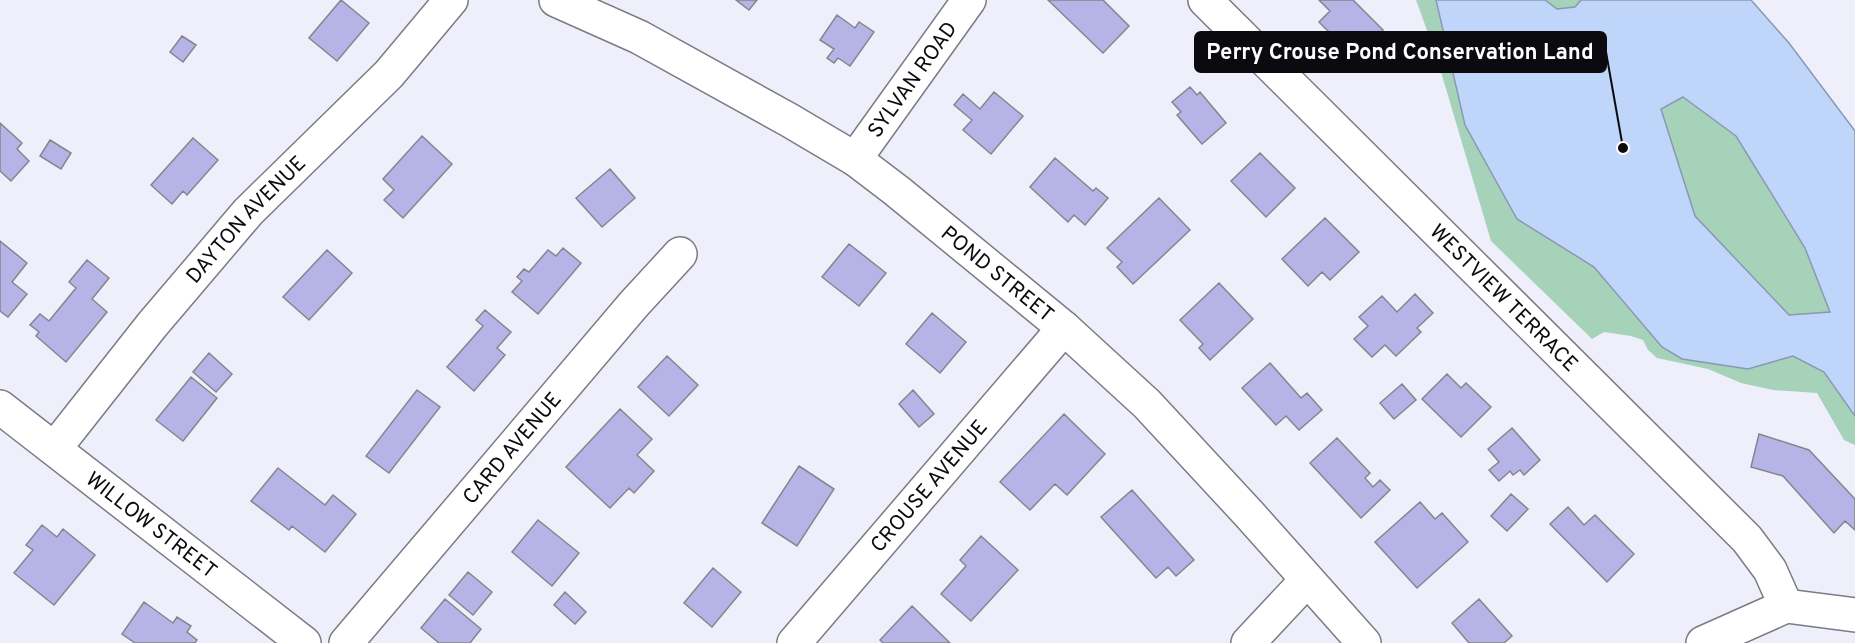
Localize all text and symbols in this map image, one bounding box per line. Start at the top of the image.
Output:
street label: SYLVAN ROAD [863,17,964,144]
callout: Perry Crouse Pond Conservation Land [1195,32,1606,72]
text: Perry Crouse Pond Conservation Land [1206,40,1594,67]
street label: DAYTON AVENUE [181,151,312,290]
street label: WESTVIEW TERRACE [1423,219,1583,378]
street label: POND STREET [935,221,1059,329]
street label: CARD AVENUE [457,387,568,511]
street label: CROUSE AVENUE [865,415,994,559]
street label: WILLOW STREET [80,466,222,585]

